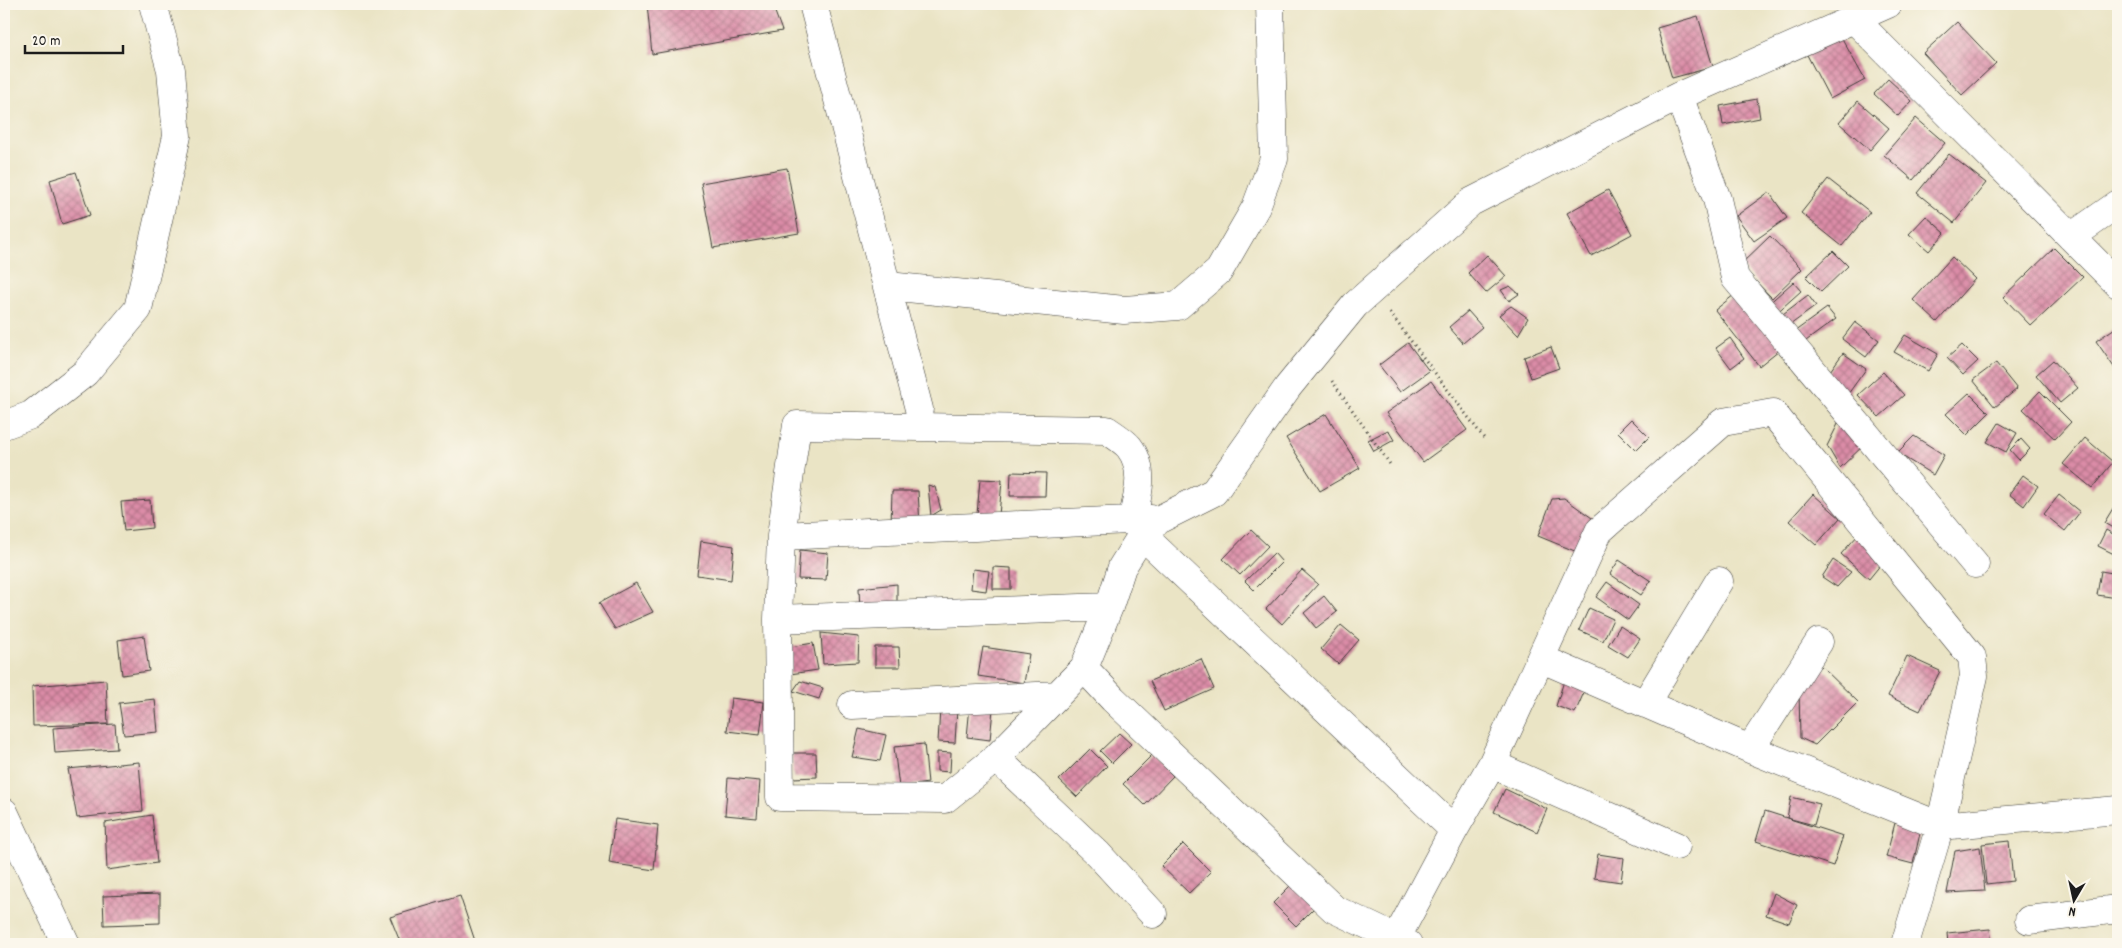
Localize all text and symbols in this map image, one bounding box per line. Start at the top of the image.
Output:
scale bar [25,22,122,54]
text: 20 m [32,31,60,53]
north arrow [2050,876,2100,926]
text: N [2067,900,2077,921]

